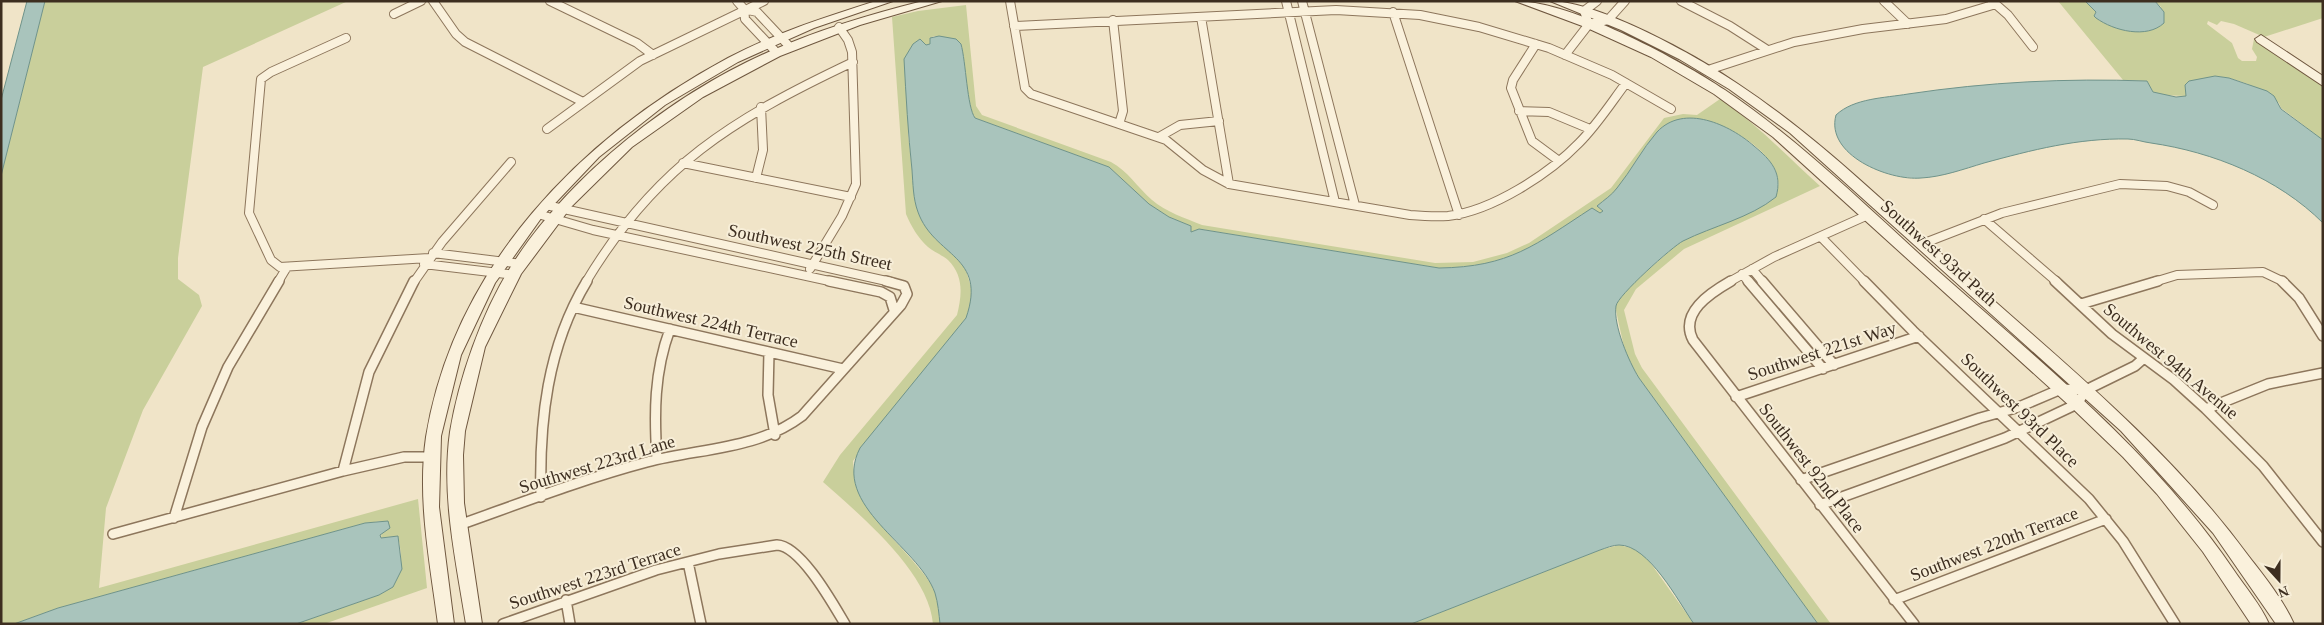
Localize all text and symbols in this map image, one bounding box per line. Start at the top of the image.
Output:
street label: Southwest 93rd Path [1877,196,2001,310]
street label: Southwest 225th Street [726,220,894,274]
street label: Southwest 224th Terrace [622,292,800,352]
street label: Southwest 94th Avenue [2100,299,2242,423]
street label: Southwest 221st Way [1745,318,1899,384]
street label: Southwest 93rd Place [1957,349,2083,471]
street label: Southwest 92nd Place [1755,399,1869,537]
street label: Southwest 223rd Lane [517,431,677,497]
street label: Southwest 220th Terrace [1907,503,2081,585]
street label: Southwest 223rd Terrace [507,539,683,613]
north arrow [2254,555,2304,605]
text: N [2276,583,2291,600]

